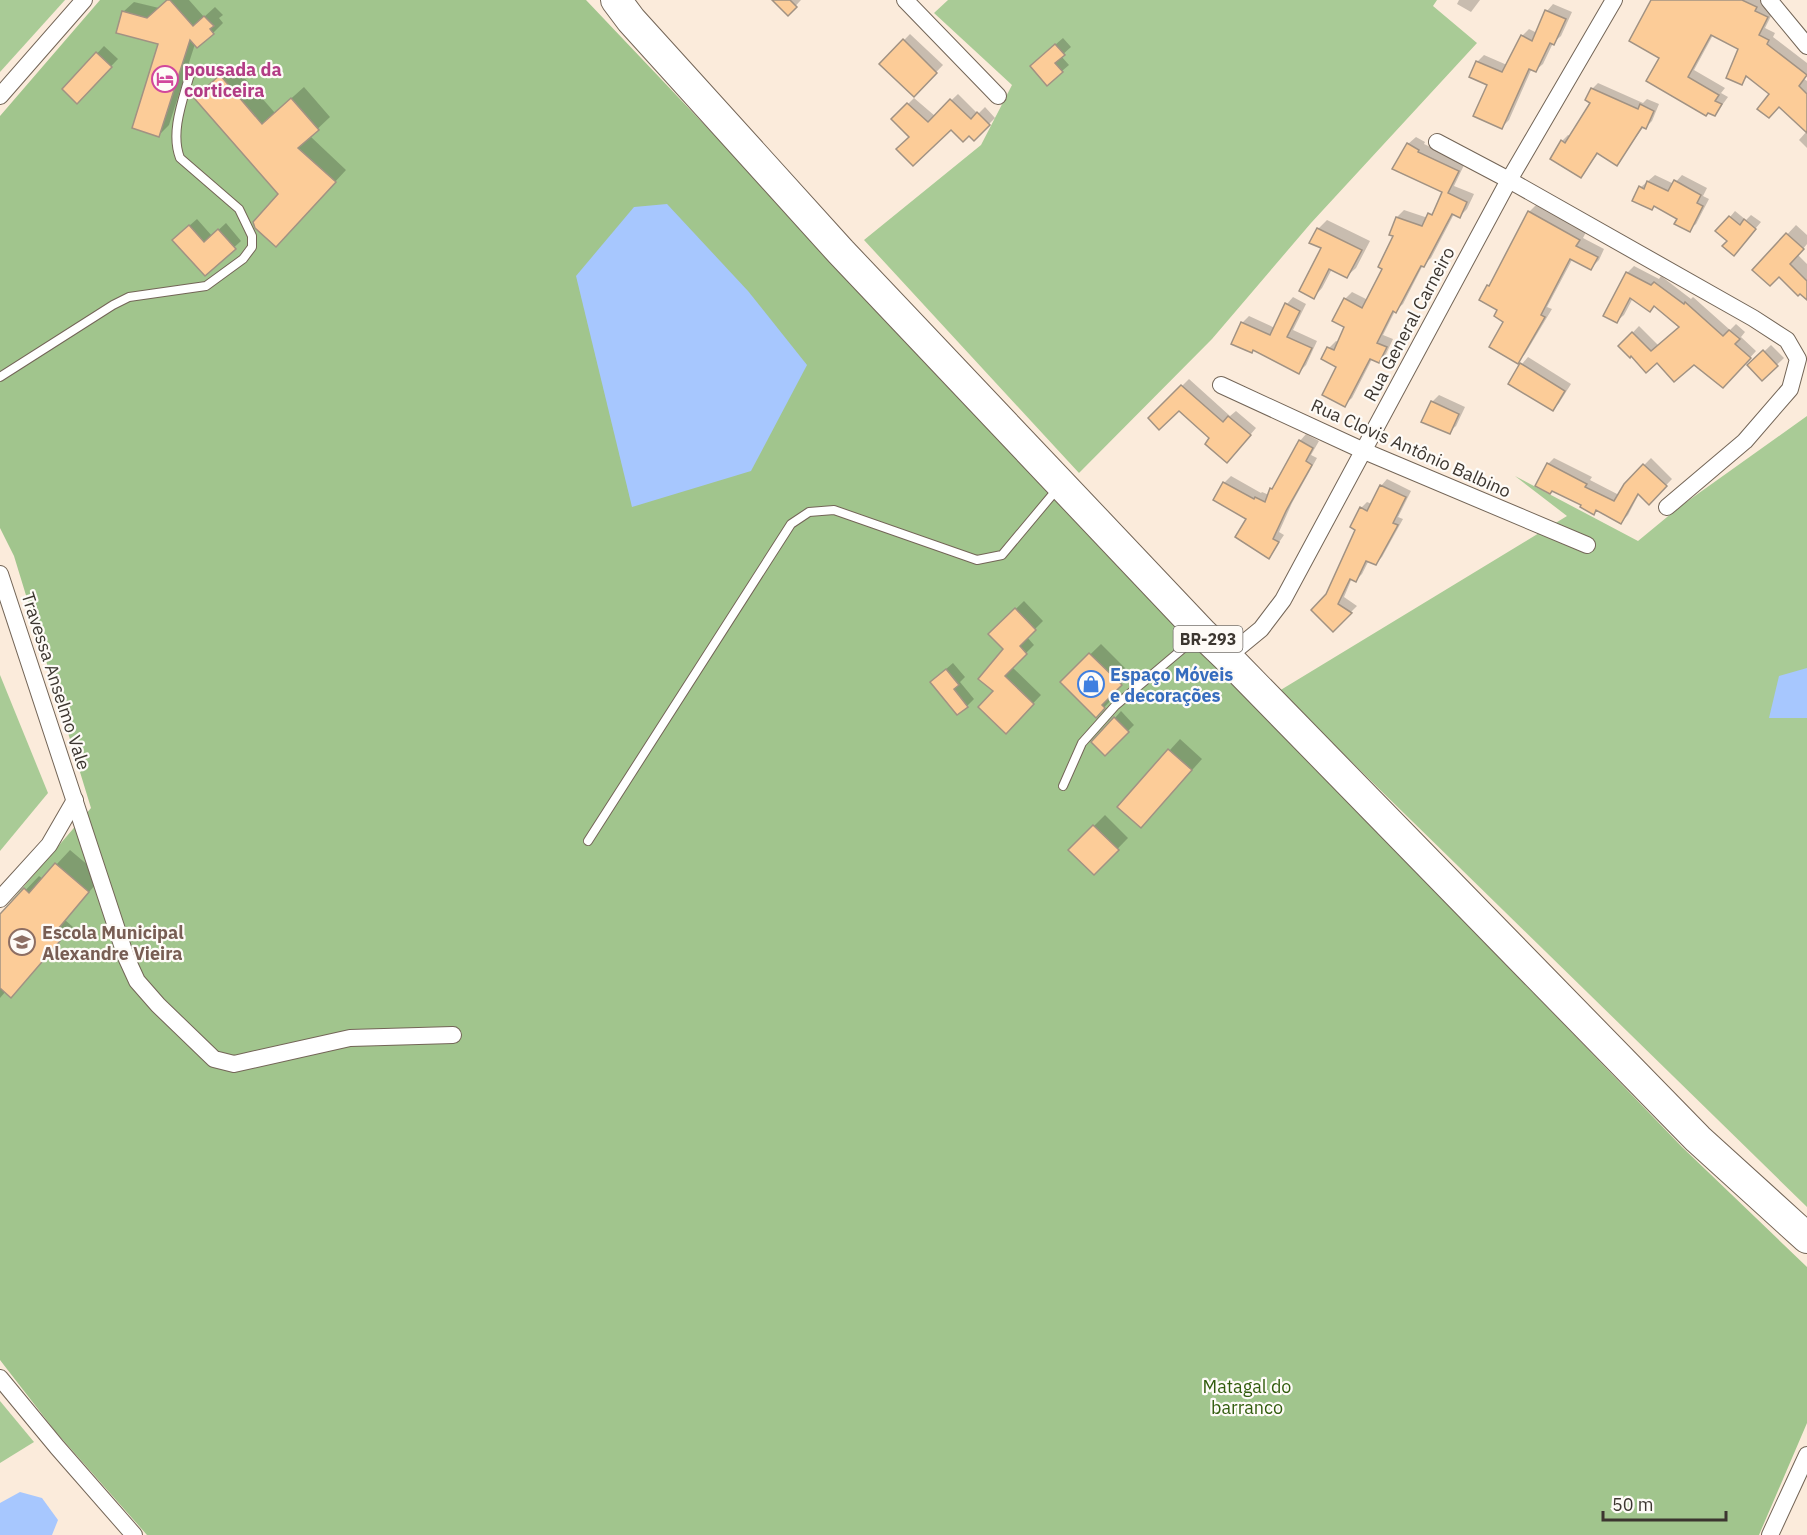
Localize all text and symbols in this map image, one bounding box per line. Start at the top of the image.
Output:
place label: pousada da corticeira [184,58,282,102]
hotel icon: pousada da corticeira [150,64,180,94]
street label: Rua General Carneiro [1358,243,1460,405]
street label: Rua Clovis Antônio Balbino [1307,393,1515,503]
street label: Travessa Anselmo Vale [16,589,96,773]
road number: BR-293 [1174,626,1242,652]
place label: Espaço Móveis e decorações [1110,663,1233,707]
shop icon: Espaço Móveis e decorações [1076,669,1106,699]
place label: Escola Municipal Alexandre Vieira [42,921,184,965]
school or university icon: Escola Municipal Alexandre Vieira [7,927,37,957]
park label: Matagal do barranco [1203,1375,1291,1419]
scale bar [1603,1484,1726,1522]
text: 50 m [1612,1493,1654,1516]

